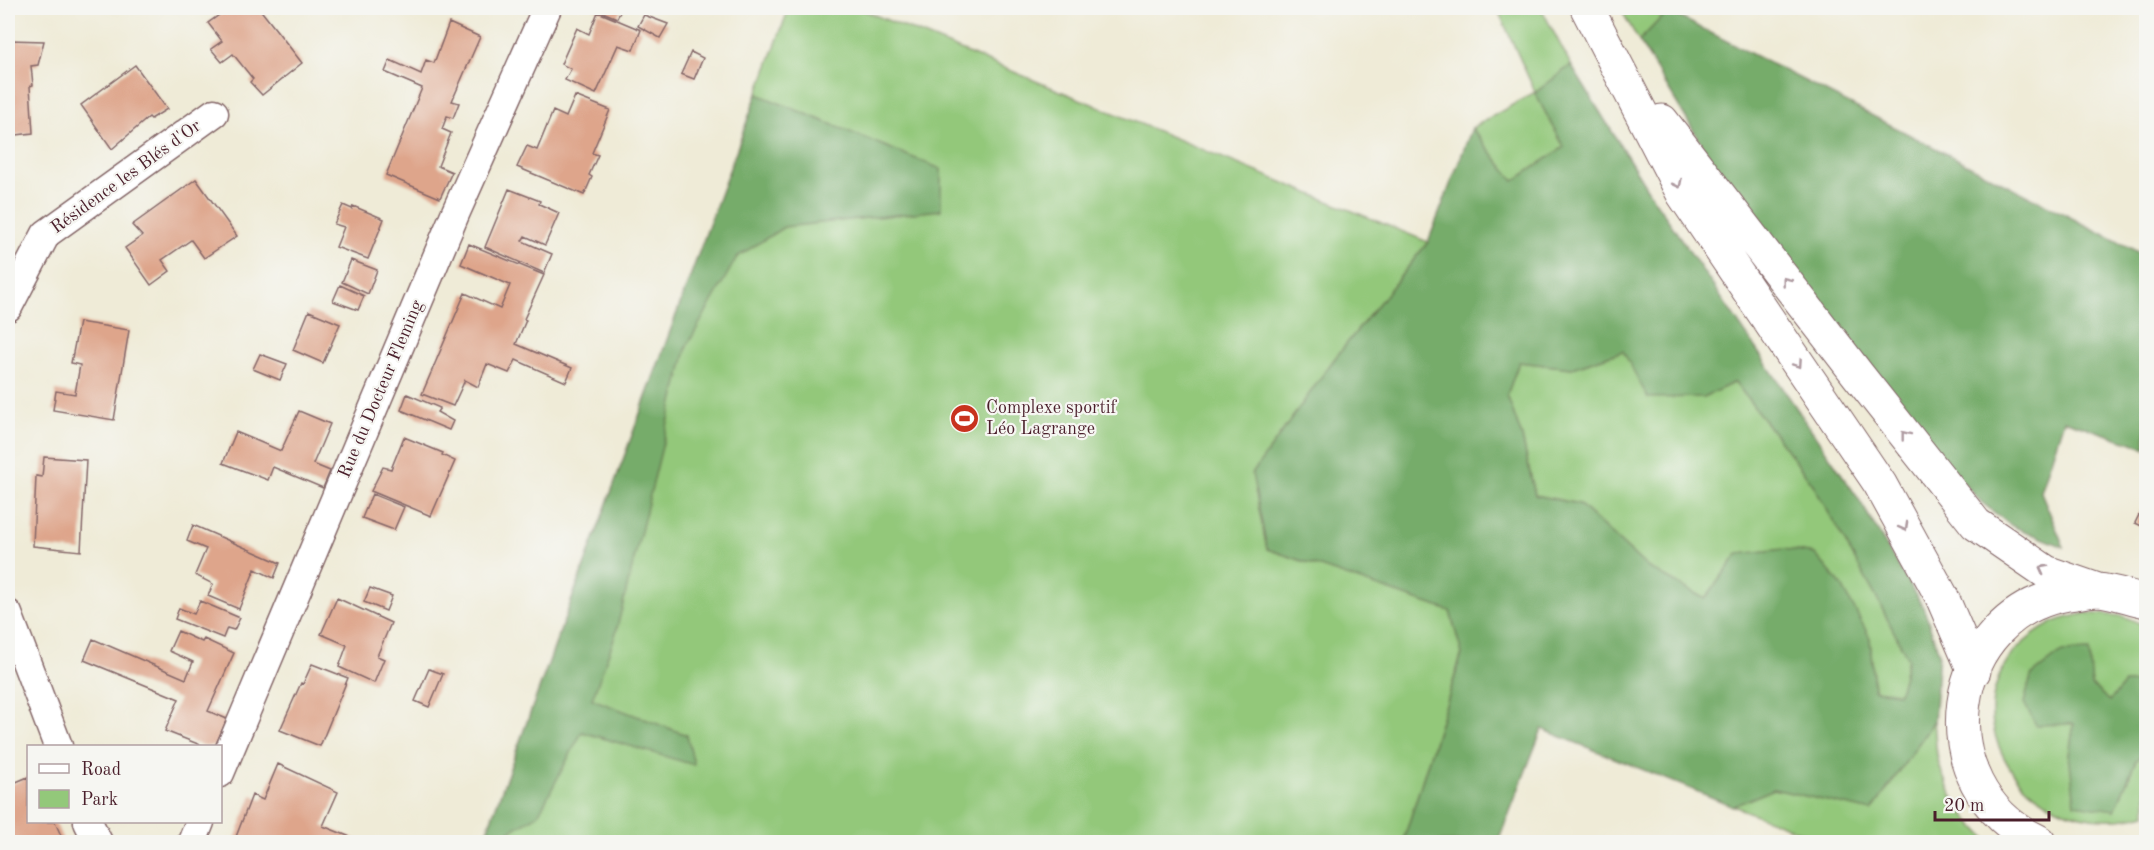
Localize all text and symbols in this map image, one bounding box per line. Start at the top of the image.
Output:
street label: Résidence les Blés d'Or [48,116,205,237]
one-way arrow [1671,178,1682,189]
one-way arrow [1782,277,1793,288]
street label: Rue du Docteur Fleming [335,297,427,481]
one-way arrow [1791,357,1802,368]
place label: Complexe sportif Léo Lagrange [986,399,1118,438]
sports icon: Complexe sportif Léo Lagrange [949,402,981,434]
one-way arrow [1902,431,1913,442]
one-way arrow [1897,521,1908,531]
one-way arrow [2039,565,2050,576]
legend [27,745,222,823]
text: Road [81,761,121,779]
scale bar [1935,784,2049,822]
text: Park [81,791,118,809]
text: 20 m [1944,797,1984,815]

